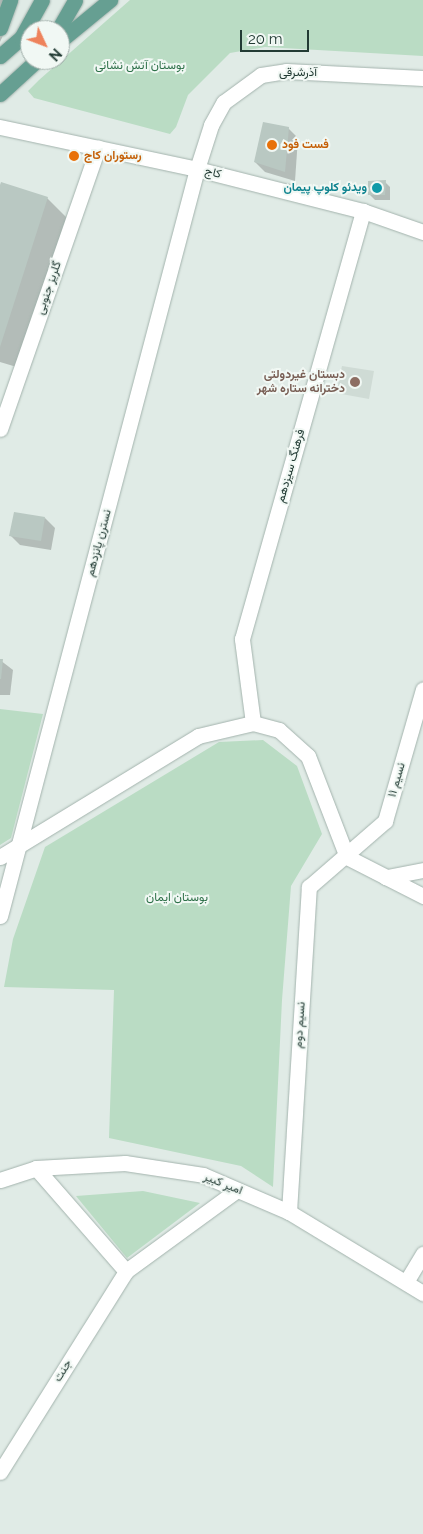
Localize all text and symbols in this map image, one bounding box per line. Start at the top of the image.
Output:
north arrow [20,20,70,70]
scale bar [243,20,312,52]
text: 20 m [248,30,283,48]
text: N [46,45,65,64]
park label: بوستان آتش نشانی [95,59,185,73]
street label: آذرشرقی [279,66,317,80]
place label: فست فود [282,138,329,152]
marker: فست فود [266,139,278,151]
place label: رستوران کاج [84,149,142,163]
marker: رستوران کاج [68,150,80,162]
street label: کاج [203,164,223,182]
place label: ویدئو کلوپ پیمان [284,181,367,195]
marker: ویدئو کلوپ پیمان [371,182,383,194]
street label: گلریز جنوبی [33,259,65,317]
place label: دبستان غیردولتی دخترانه ستاره شهر [257,368,345,396]
marker: دبستان غیردولتی دخترانه ستاره شهر [349,376,361,388]
street label: فرهنگ سیزدهم [274,428,308,504]
street label: نسترن پانزدهم [83,508,115,578]
street label: نسیم ۱۱ [385,761,409,799]
park label: بوستان ایمان [146,891,208,905]
street label: نسیم دوم [291,1001,309,1049]
street label: امیر کبیر [202,1170,244,1198]
street label: جنت [51,1357,75,1385]

